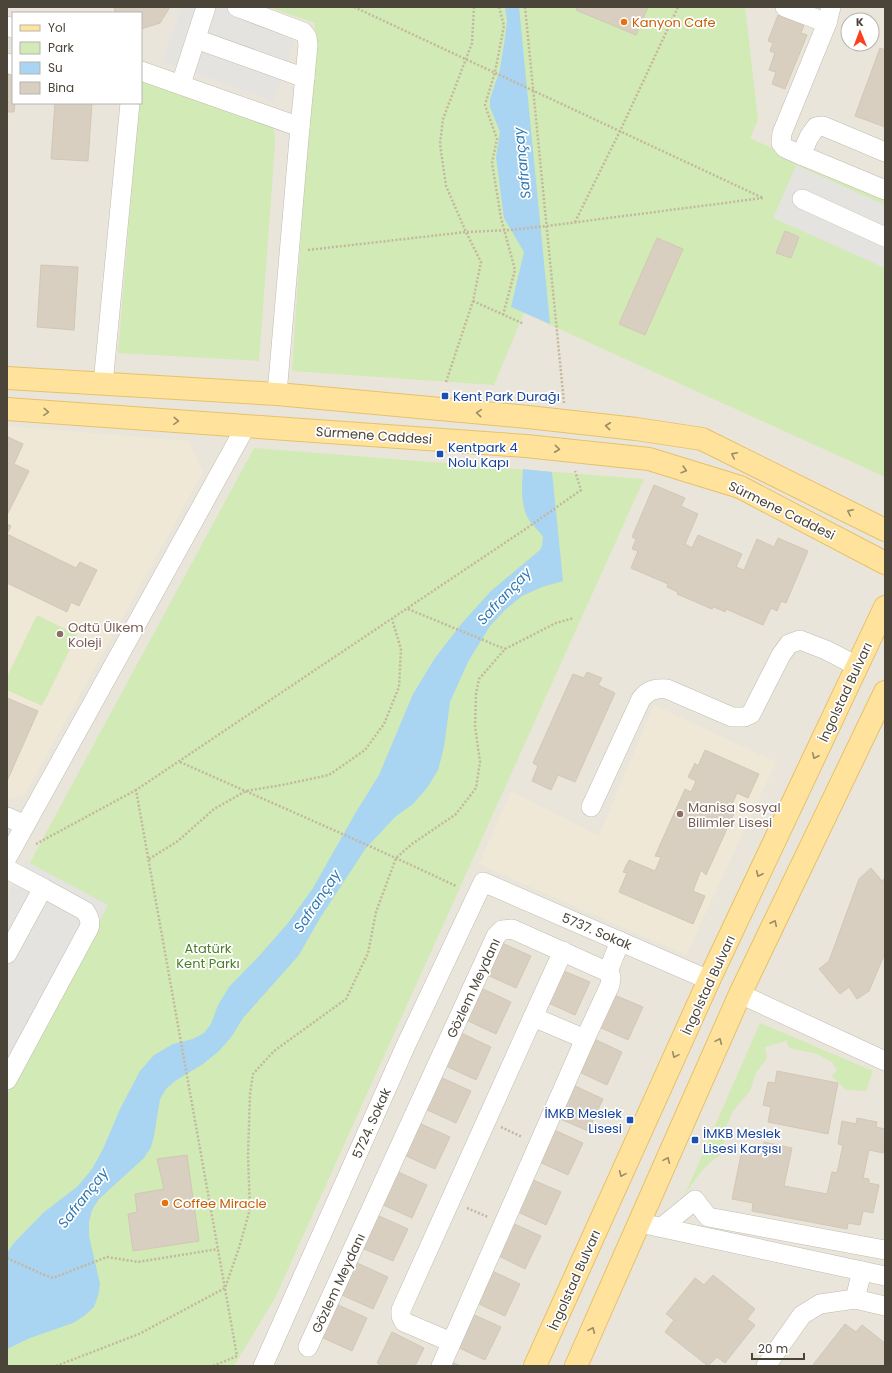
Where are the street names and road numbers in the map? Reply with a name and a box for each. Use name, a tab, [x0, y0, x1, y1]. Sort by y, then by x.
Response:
street label: Sürmene Caddesi	[315, 422, 433, 449]
street label: Sürmene Caddesi	[725, 476, 838, 545]
street label: İngolstad Bulvarı	[814, 639, 877, 745]
street label: 5737. Sokak	[559, 908, 635, 955]
street label: İngolstad Bulvarı	[677, 932, 740, 1038]
street label: Gözlem Meydanı	[442, 935, 505, 1041]
street label: 5724. Sokak	[347, 1085, 396, 1161]
street label: İngolstad Bulvarı	[544, 1227, 605, 1333]
street label: Gözlem Meydanı	[307, 1230, 370, 1336]

